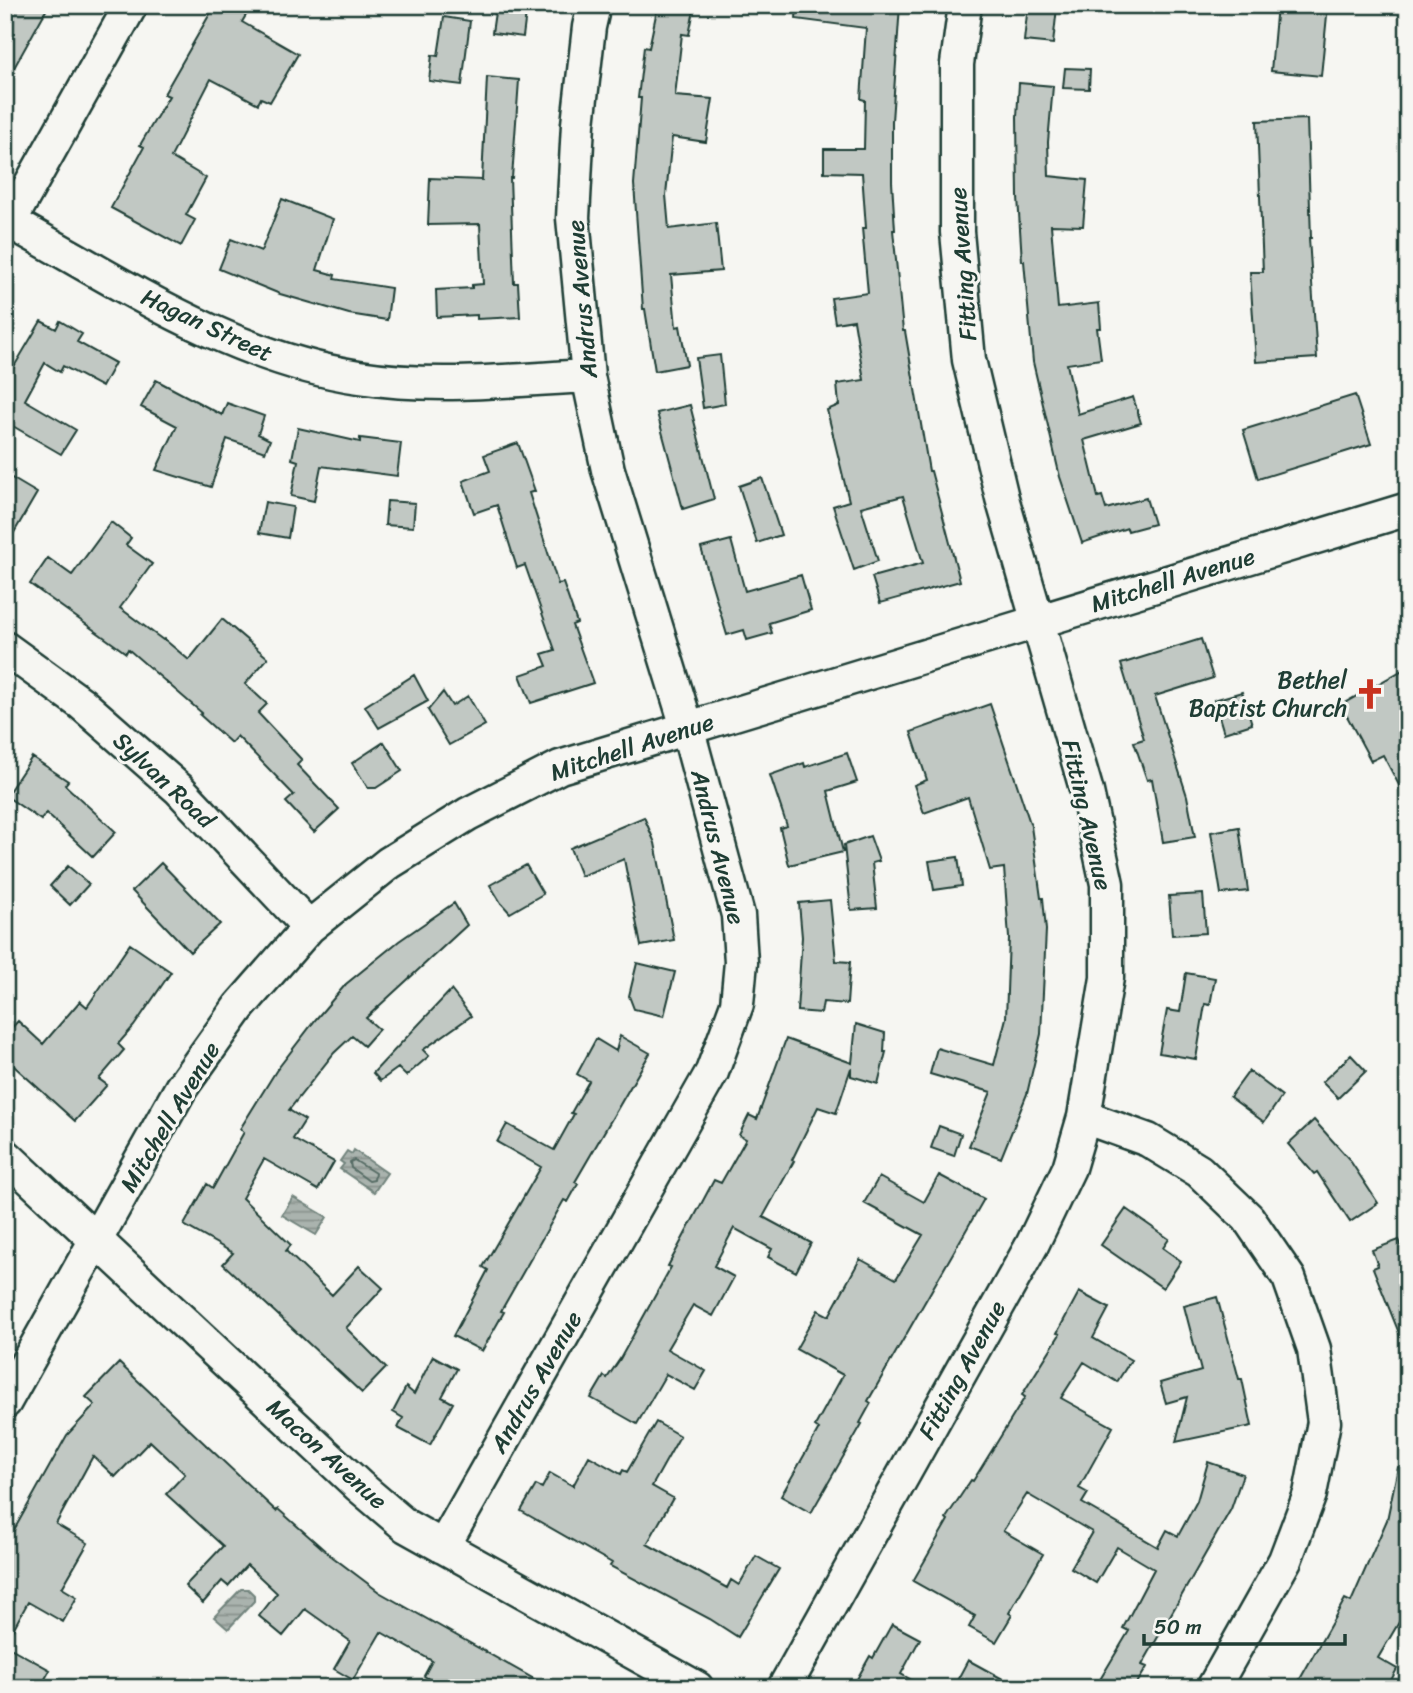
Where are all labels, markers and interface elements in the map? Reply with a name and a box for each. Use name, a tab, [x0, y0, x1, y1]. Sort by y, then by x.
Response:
street label: Fitting Avenue	[937, 186, 989, 342]
street label: Andrus Avenue	[554, 218, 610, 381]
street label: Hagan Street	[134, 276, 280, 374]
street label: Mitchell Avenue	[1086, 535, 1260, 625]
place label: Bethel Baptist Church	[1189, 659, 1348, 729]
church icon: Bethel Baptist Church	[1353, 677, 1387, 711]
street label: Mitchell Avenue	[545, 701, 719, 793]
street label: Sylvan Road	[103, 721, 226, 840]
street label: Fitting Avenue	[1049, 735, 1125, 895]
street label: Andrus Avenue	[678, 764, 758, 929]
street label: Mitchell Avenue	[108, 1033, 232, 1201]
street label: Fitting Avenue	[906, 1292, 1018, 1448]
street label: Andrus Avenue	[478, 1303, 594, 1462]
street label: Macon Avenue	[257, 1388, 397, 1520]
scale bar	[1144, 1602, 1345, 1646]
text: 50 m	[1154, 1608, 1202, 1646]

